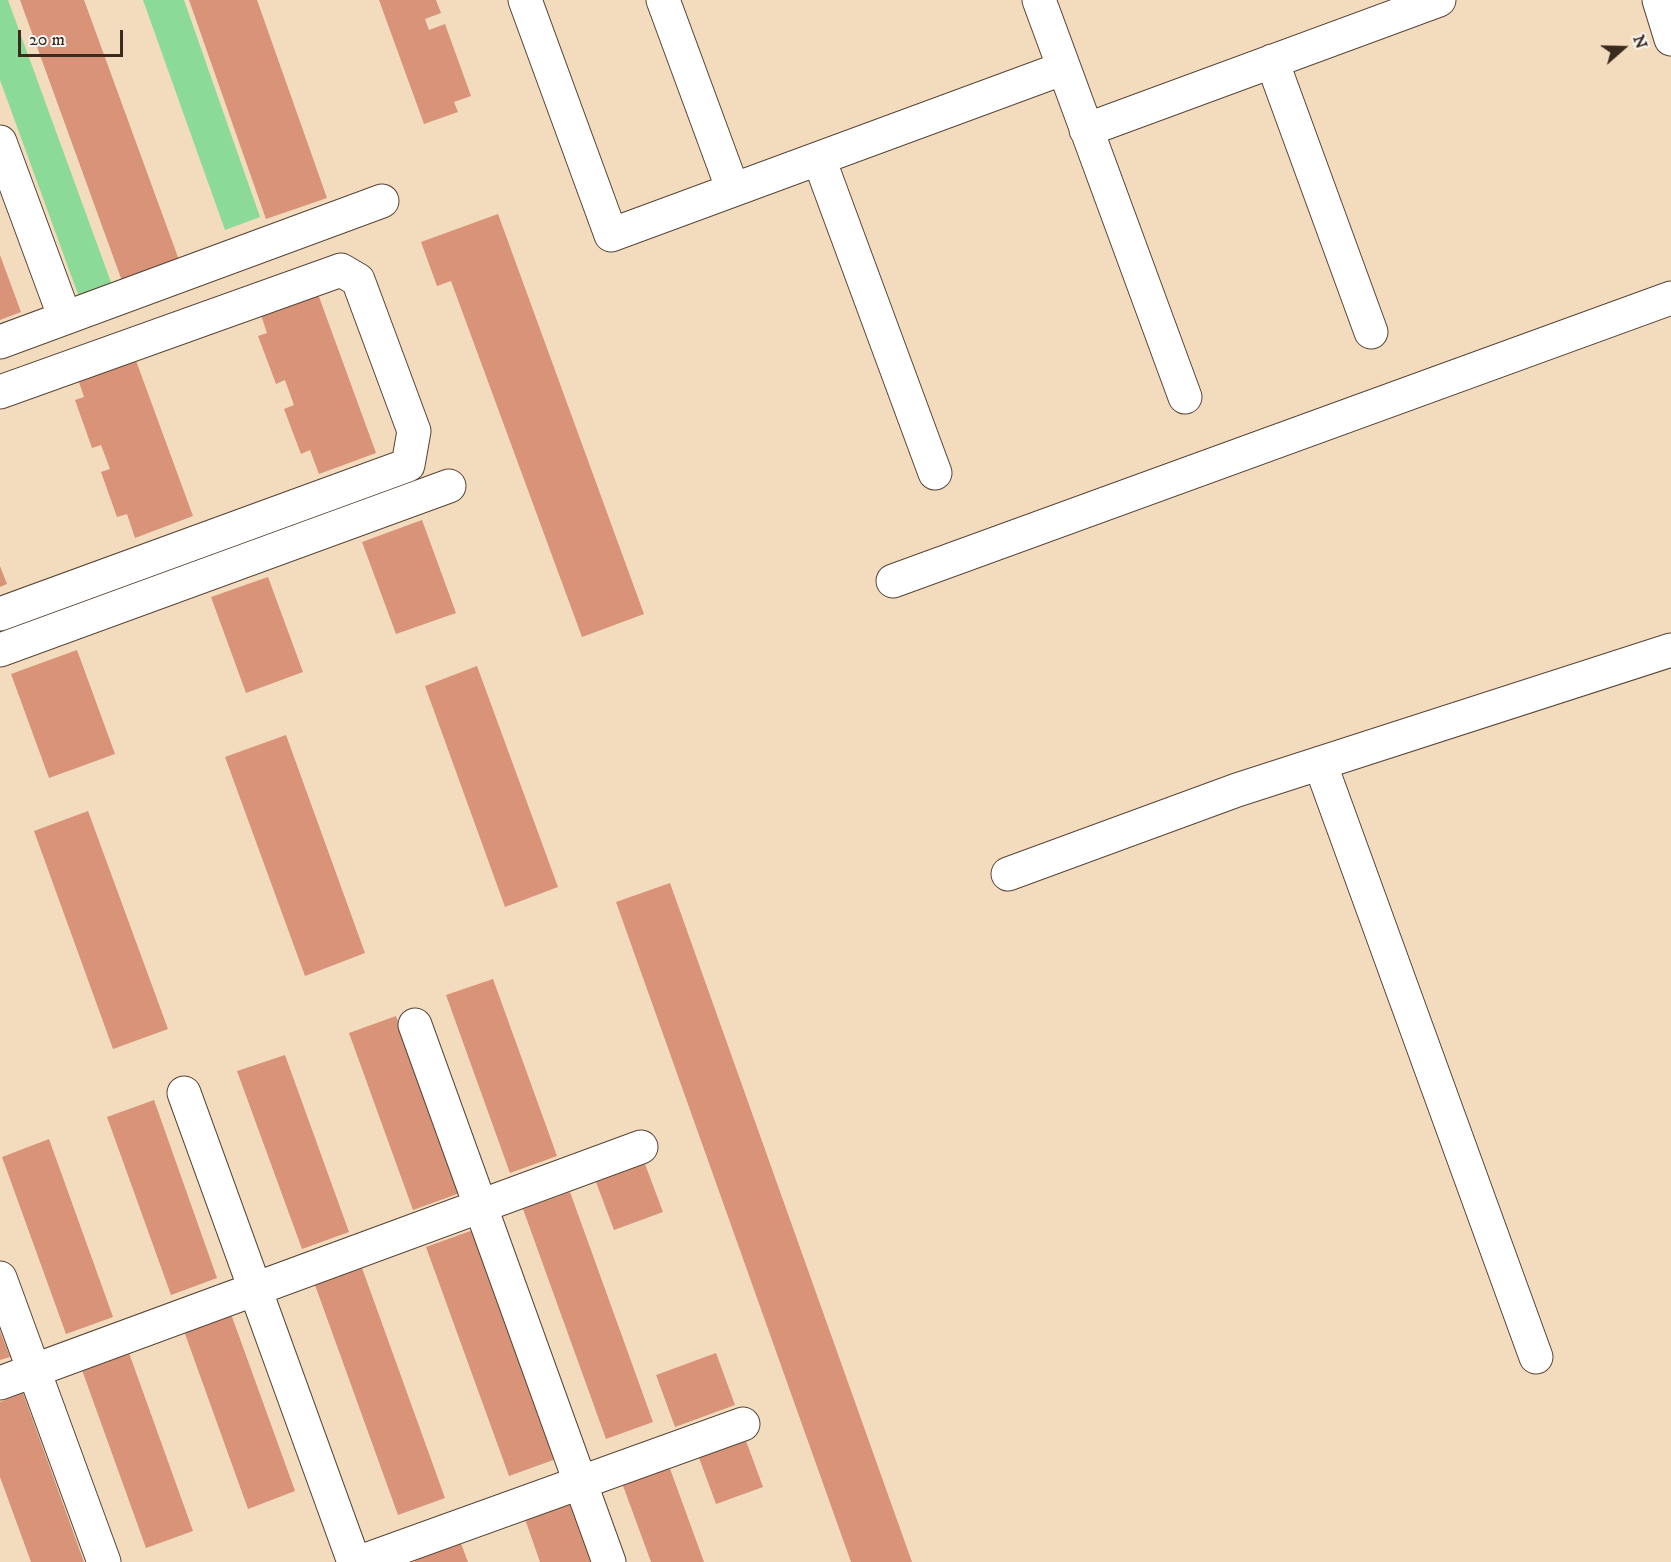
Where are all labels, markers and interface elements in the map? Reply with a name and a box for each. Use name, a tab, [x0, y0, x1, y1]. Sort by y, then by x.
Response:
scale bar	[21, 18, 126, 56]
north arrow	[1593, 18, 1653, 78]
text: 20 m	[29, 29, 65, 51]
text: N	[1628, 32, 1652, 51]

